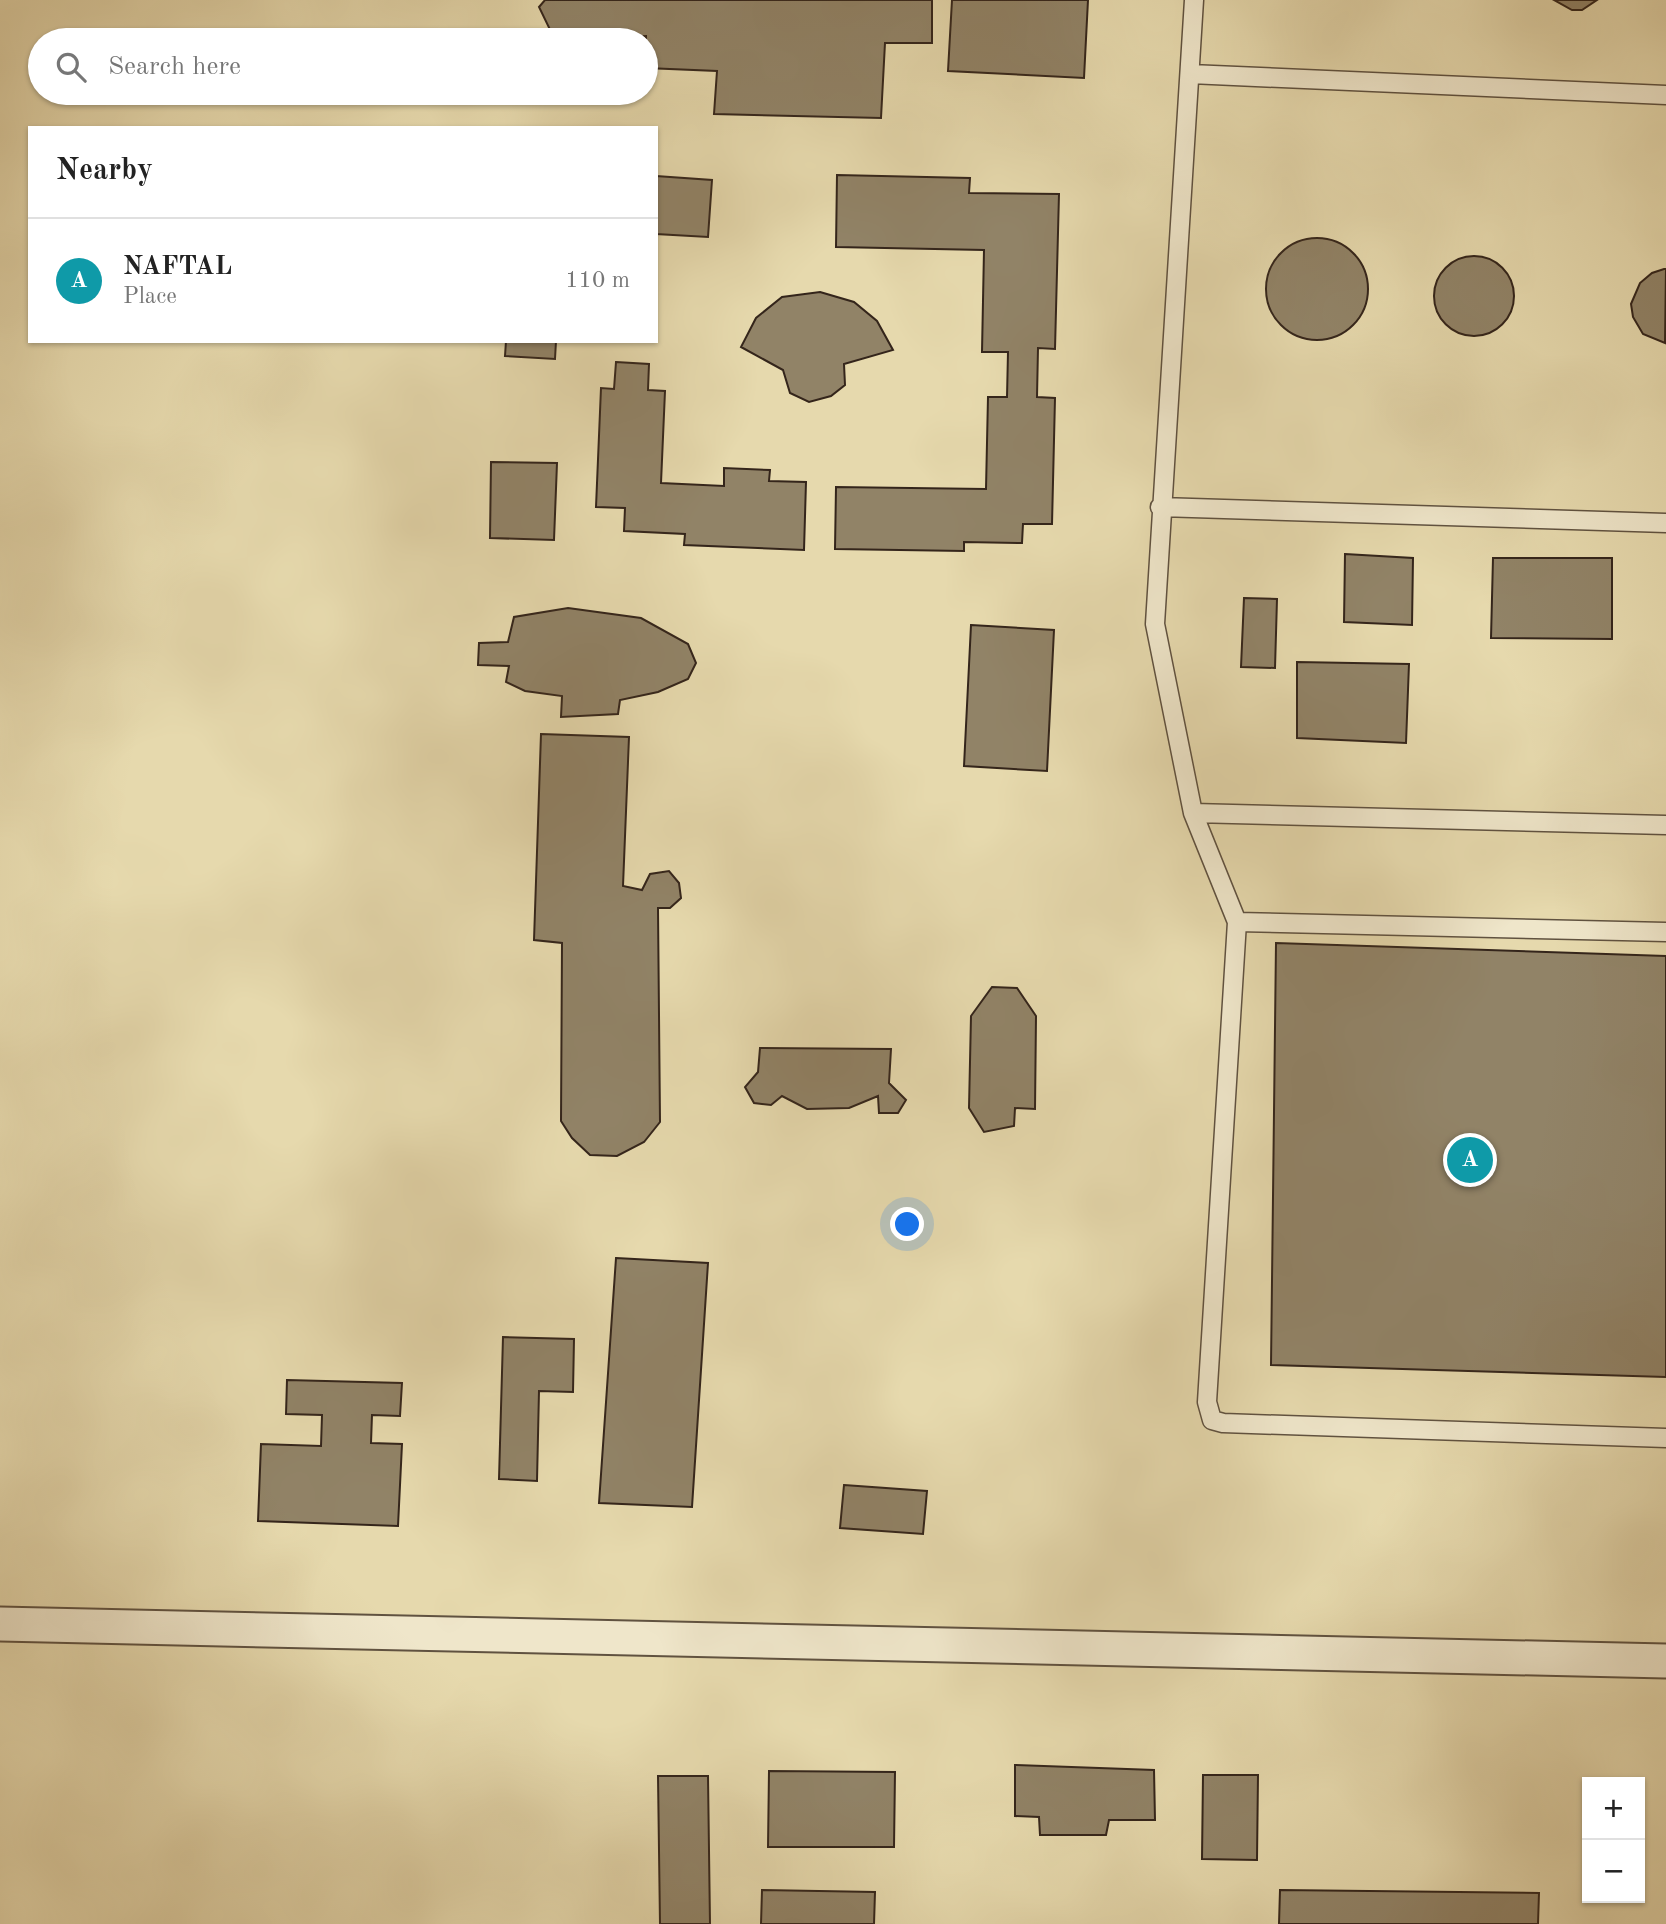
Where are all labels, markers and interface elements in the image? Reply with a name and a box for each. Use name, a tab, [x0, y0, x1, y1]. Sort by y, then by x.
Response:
search box	[28, 28, 658, 105]
icon: search	[52, 48, 90, 86]
text: Search here	[108, 54, 241, 80]
text: Nearby	[56, 156, 153, 186]
text: NAFTAL	[123, 254, 232, 280]
text: A	[70, 269, 88, 292]
text: 110 m	[565, 269, 630, 292]
text: Place	[123, 285, 177, 308]
pin: A	[1447, 1134, 1493, 1186]
your location	[890, 1207, 924, 1241]
map controls	[1582, 1777, 1645, 1903]
button: +	[1582, 1777, 1645, 1840]
button: −	[1582, 1840, 1645, 1903]

